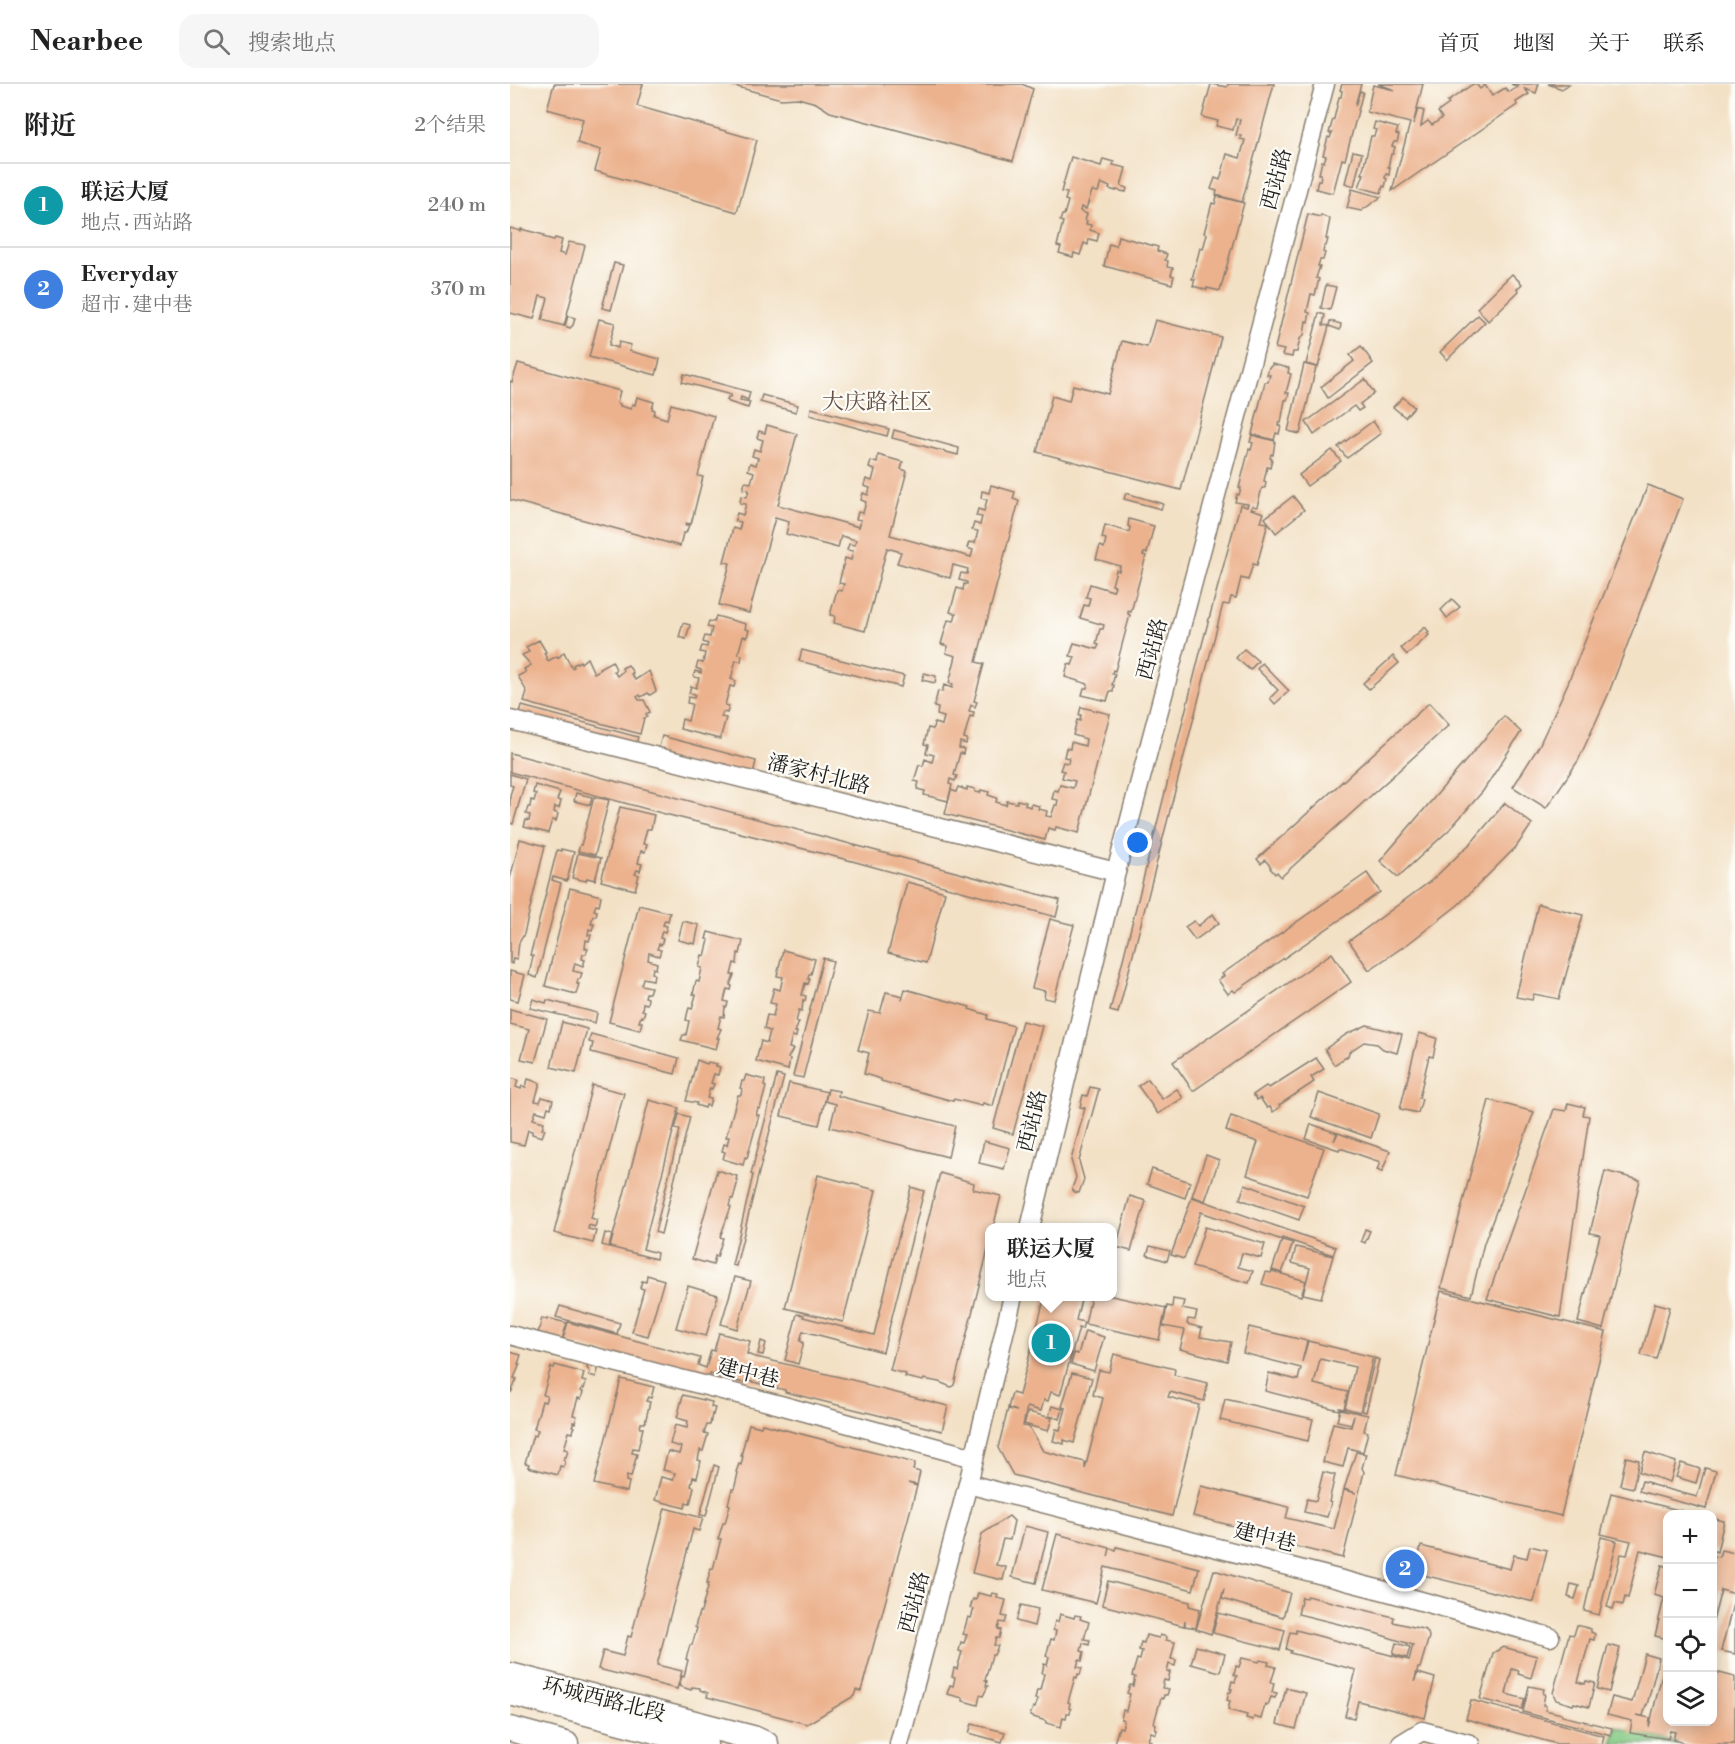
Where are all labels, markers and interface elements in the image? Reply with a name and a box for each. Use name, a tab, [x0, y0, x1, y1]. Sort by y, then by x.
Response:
search box	[179, 14, 599, 68]
text: Nearbee	[30, 24, 143, 59]
icon: search	[200, 25, 233, 58]
text: 搜索地点	[248, 30, 336, 57]
text: 首页	[1438, 31, 1480, 57]
text: 地图	[1513, 31, 1555, 57]
text: 关于	[1588, 31, 1630, 57]
text: 联系	[1663, 31, 1705, 57]
text: 附近	[24, 110, 76, 142]
text: 2个结果	[415, 113, 486, 138]
street label: 西站路	[1256, 145, 1298, 213]
text: 联运大厦	[81, 179, 169, 206]
text: 1	[39, 193, 48, 218]
text: 240 m	[428, 193, 486, 218]
text: 地点 · 西站路	[81, 211, 193, 236]
text: Everyday	[81, 261, 178, 288]
text: 2	[37, 277, 50, 302]
text: 370 m	[431, 277, 486, 302]
text: 超市 · 建中巷	[81, 293, 193, 318]
district label: 大庆路社区	[822, 389, 932, 416]
street label: 西站路	[1132, 615, 1174, 683]
street label: 潘家村北路	[765, 750, 873, 800]
your location	[1123, 828, 1152, 857]
street label: 西站路	[1013, 1088, 1053, 1155]
popup	[985, 1223, 1117, 1301]
text: 联运大厦	[1007, 1236, 1095, 1263]
text: 地点	[1007, 1268, 1047, 1293]
pin: 1	[1032, 1320, 1070, 1366]
street label: 建中巷	[714, 1354, 781, 1394]
map controls	[1663, 1510, 1717, 1726]
button: +	[1663, 1510, 1717, 1564]
street label: 建中巷	[1231, 1518, 1298, 1558]
pin: 2	[1386, 1546, 1424, 1592]
button: −	[1663, 1564, 1717, 1618]
street label: 西站路	[894, 1568, 936, 1636]
button: locate	[1663, 1618, 1717, 1672]
street label: 环城西路北段	[539, 1672, 668, 1728]
button: layers	[1663, 1672, 1717, 1726]

